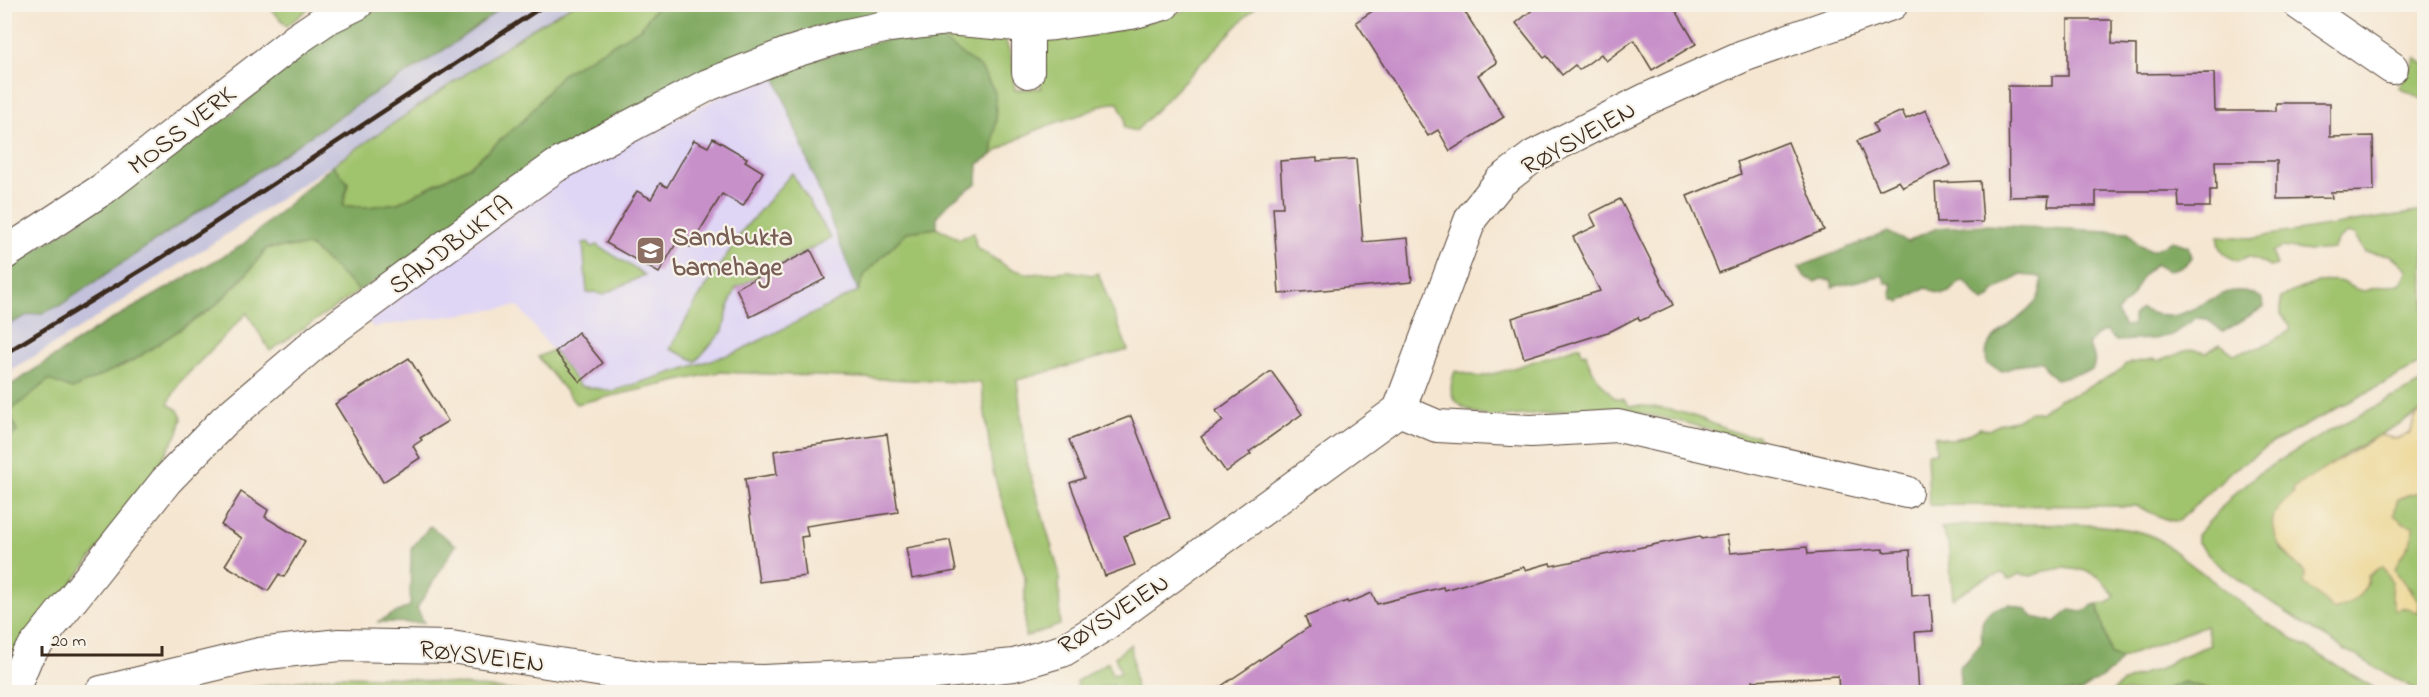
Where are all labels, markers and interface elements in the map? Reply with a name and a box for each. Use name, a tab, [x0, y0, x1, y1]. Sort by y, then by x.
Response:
street label: MOSS VERK	[121, 77, 245, 186]
street label: RØYSVEIEN	[1515, 92, 1644, 187]
street label: SANDBUKTA	[382, 187, 522, 306]
place label: Sandbukta barnehage	[672, 220, 793, 289]
school or university icon: Sandbukta barnehage	[635, 235, 667, 267]
street label: RØYSVEIEN	[1051, 565, 1178, 666]
scale bar	[42, 619, 162, 657]
text: 20 m	[51, 629, 86, 655]
street label: RØYSVEIEN	[417, 631, 546, 685]

